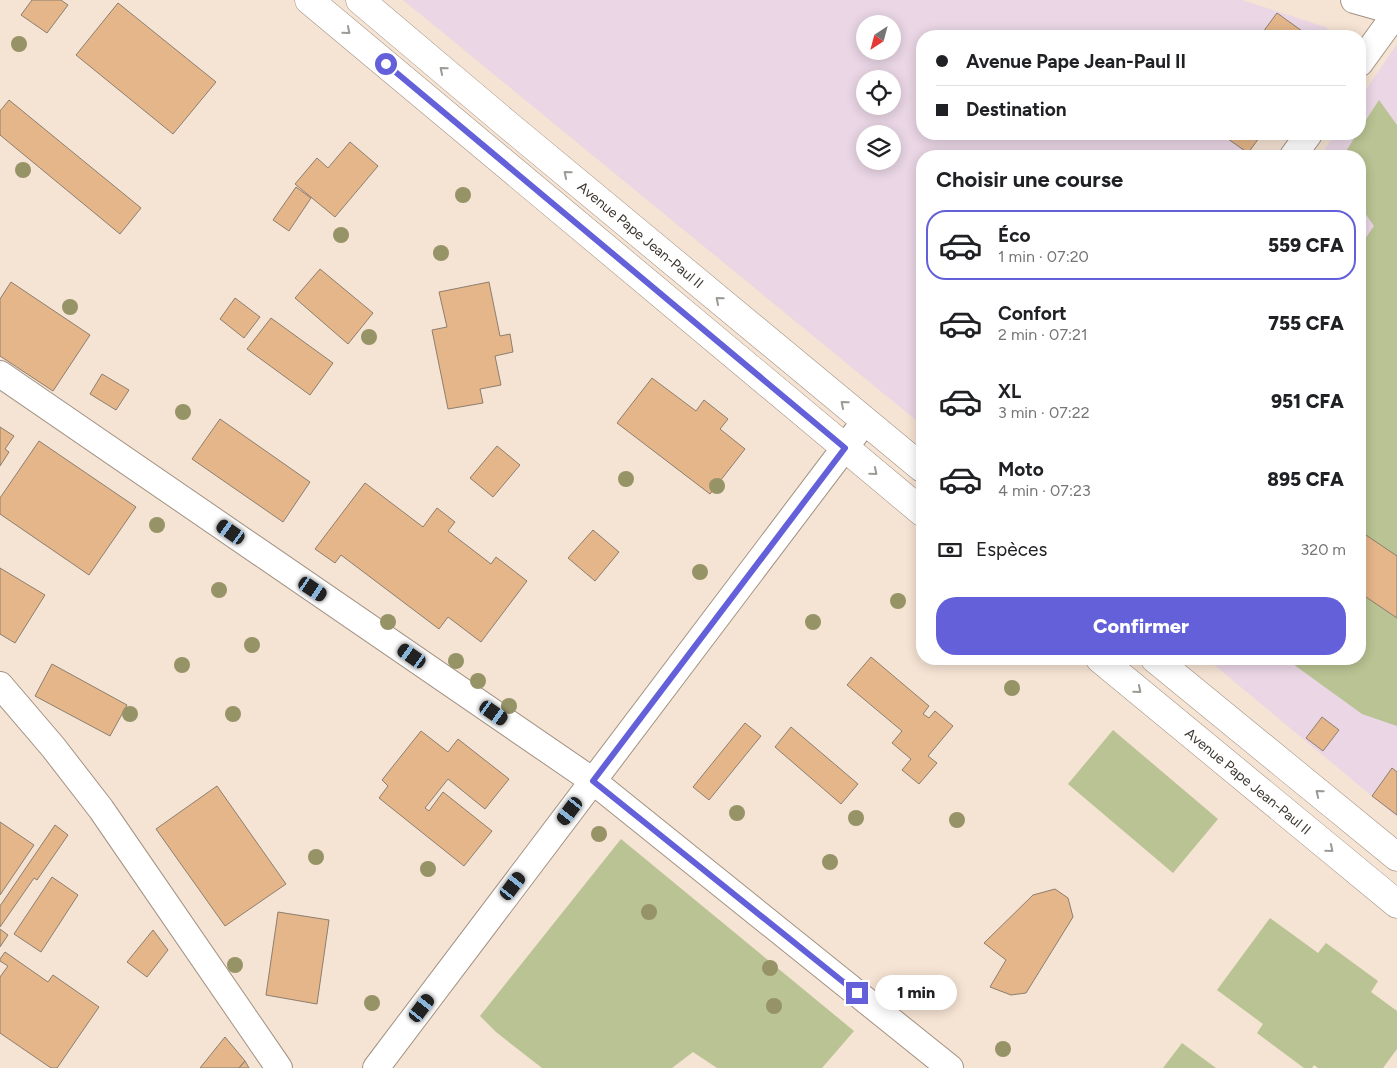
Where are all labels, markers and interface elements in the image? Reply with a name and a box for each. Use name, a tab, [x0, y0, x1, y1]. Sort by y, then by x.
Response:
north arrow	[856, 15, 901, 60]
map controls	[856, 15, 901, 170]
one-way arrow	[341, 26, 350, 35]
text: Avenue Pape Jean-Paul II	[966, 50, 1186, 73]
route start	[375, 53, 397, 75]
one-way arrow	[439, 66, 448, 75]
button: locate	[856, 70, 901, 115]
text: Destination	[966, 98, 1067, 121]
button: layers	[856, 125, 901, 170]
text: Choisir une course	[936, 166, 1123, 193]
one-way arrow	[564, 170, 573, 179]
street label: Avenue Pape Jean-Paul II	[574, 178, 707, 292]
icon: car	[938, 223, 983, 268]
text: Éco	[998, 224, 1031, 247]
text: 559 CFA	[1268, 234, 1344, 257]
text: 1 min · 07:20	[998, 247, 1089, 266]
one-way arrow	[716, 297, 725, 306]
icon: car	[938, 301, 983, 346]
text: Confort	[998, 302, 1067, 325]
text: 755 CFA	[1268, 312, 1344, 335]
text: 2 min · 07:21	[998, 325, 1088, 344]
icon: car	[938, 379, 983, 424]
text: XL	[998, 380, 1021, 403]
text: 951 CFA	[1271, 390, 1344, 413]
one-way arrow	[841, 400, 850, 409]
text: 3 min · 07:22	[998, 403, 1090, 422]
icon: car	[938, 457, 983, 502]
text: Moto	[998, 458, 1044, 481]
one-way arrow	[868, 466, 877, 475]
text: 895 CFA	[1267, 468, 1344, 491]
text: 4 min · 07:23	[998, 481, 1091, 500]
car	[214, 517, 247, 547]
icon: cash	[936, 536, 964, 564]
text: Espèces	[976, 538, 1047, 561]
text: 320 m	[1301, 540, 1346, 559]
car	[296, 574, 329, 604]
button: Confirmer	[936, 597, 1346, 655]
car	[395, 641, 428, 671]
one-way arrow	[1132, 684, 1141, 693]
car	[477, 698, 510, 728]
street label: Avenue Pape Jean-Paul II	[1181, 725, 1314, 838]
one-way arrow	[1315, 790, 1324, 799]
car	[554, 795, 585, 827]
one-way arrow	[1324, 844, 1333, 852]
car	[497, 870, 528, 902]
callout: 1 min	[874, 976, 957, 1010]
route end	[846, 982, 868, 1004]
text: 1 min	[897, 983, 935, 1002]
car	[406, 992, 437, 1024]

